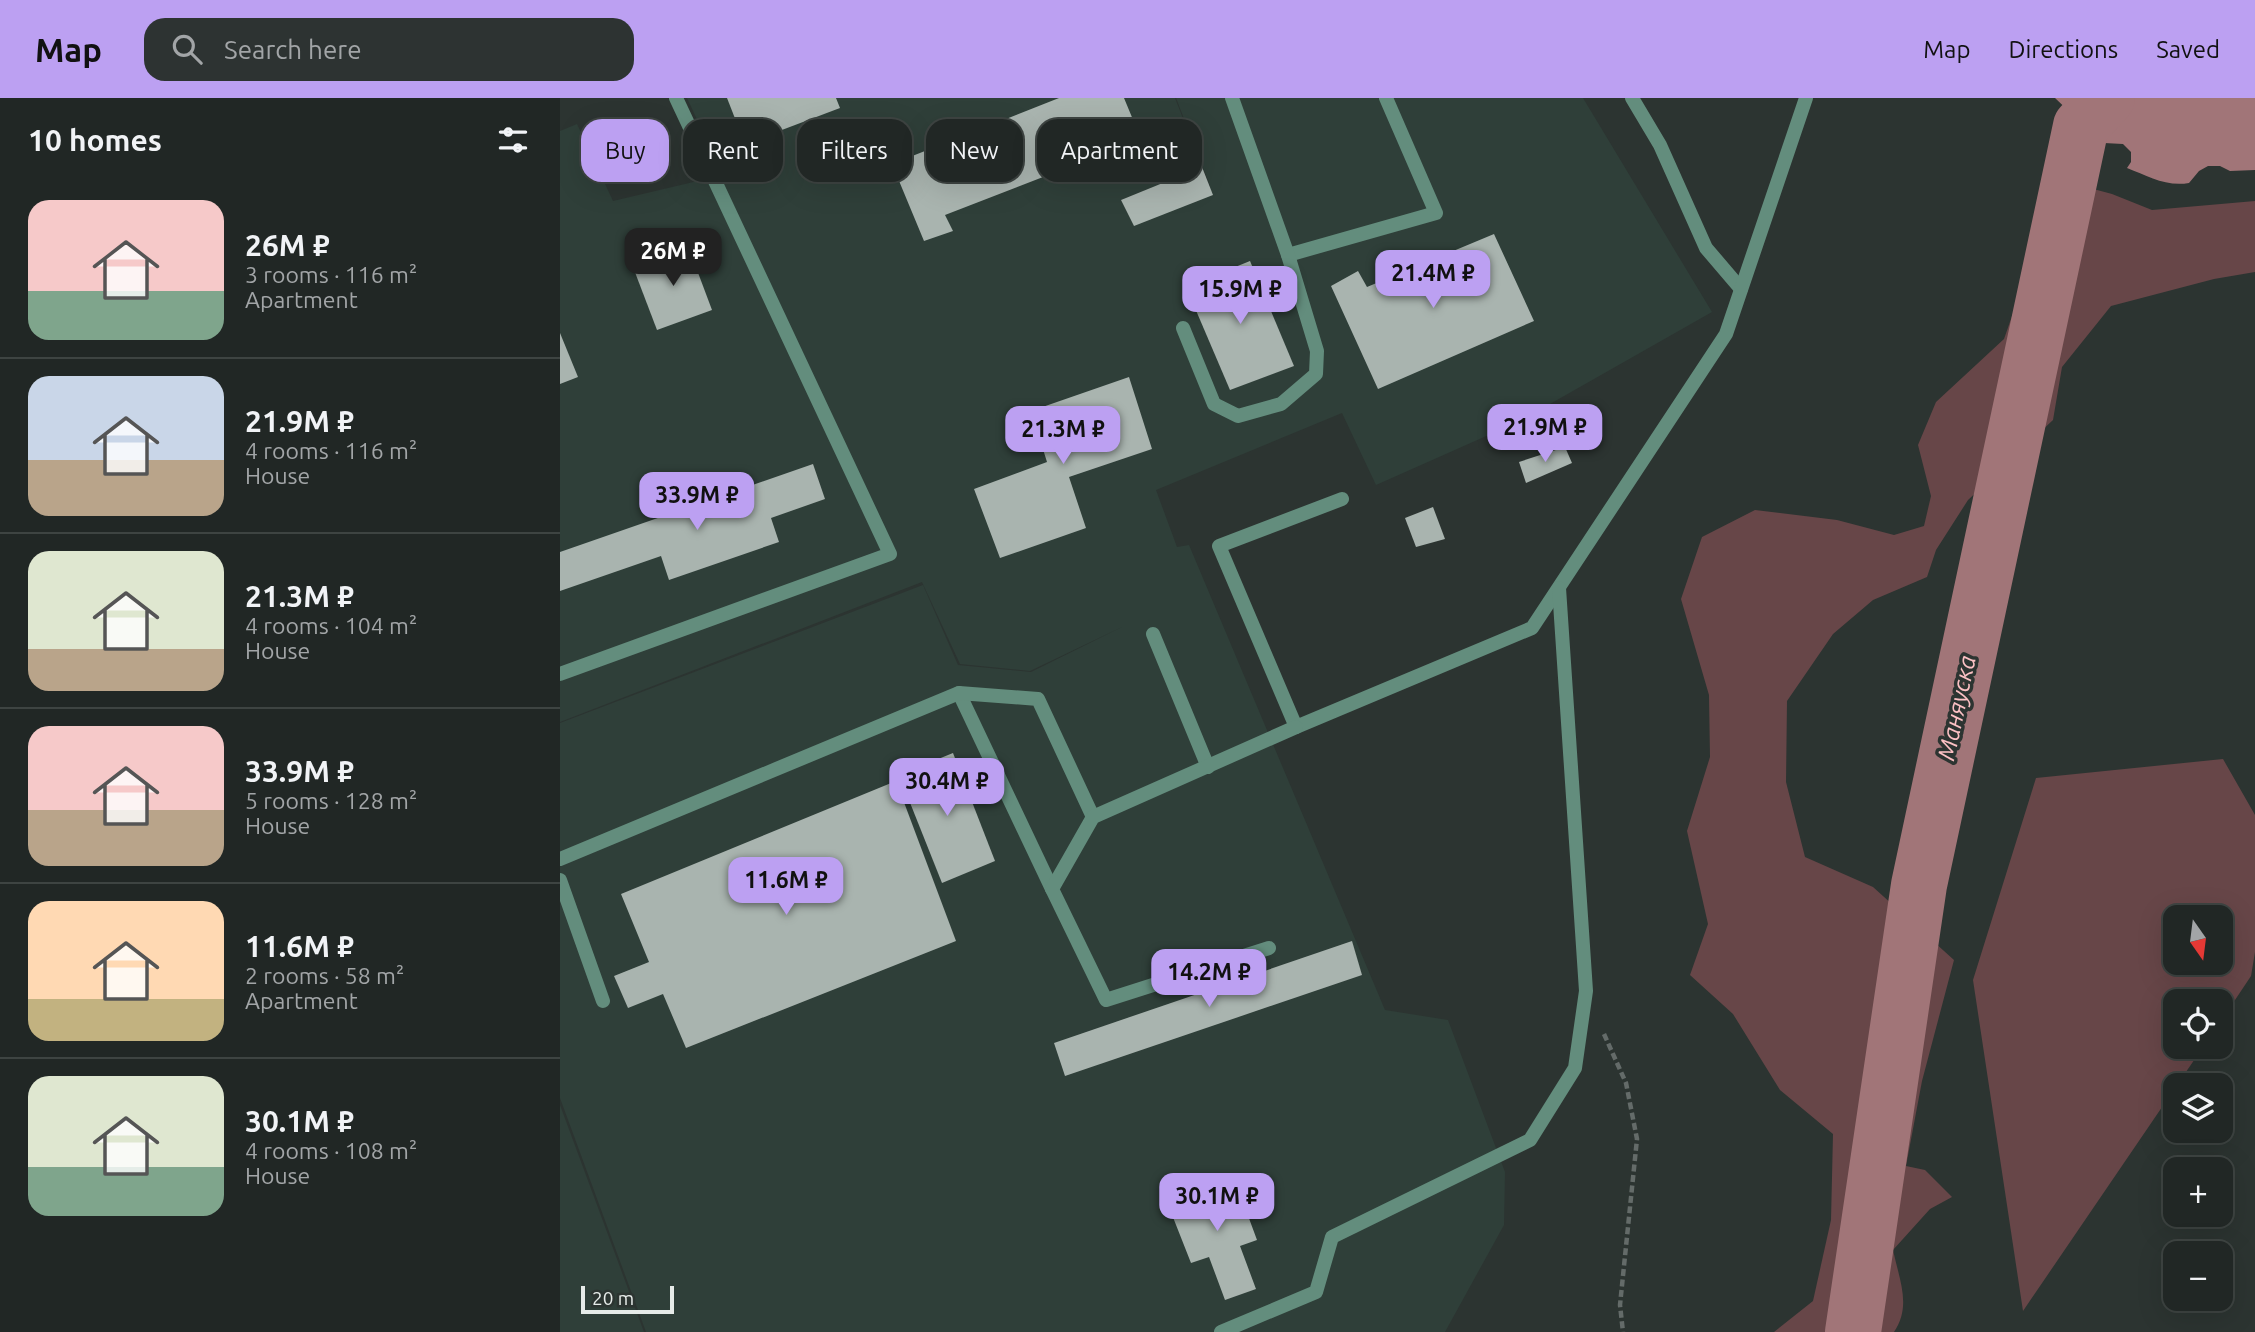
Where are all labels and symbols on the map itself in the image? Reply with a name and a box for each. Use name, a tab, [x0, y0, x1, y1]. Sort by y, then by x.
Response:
pin: 26M ₽	[624, 228, 722, 288]
pin: 21.4M ₽	[1368, 250, 1498, 310]
pin: 15.9M ₽	[1175, 266, 1305, 326]
pin: 21.9M ₽	[1480, 404, 1610, 464]
pin: 21.3M ₽	[998, 406, 1128, 466]
pin: 33.9M ₽	[632, 472, 762, 532]
water label: Маняуска	[1932, 653, 1981, 763]
pin: 30.4M ₽	[882, 758, 1012, 818]
pin: 11.6M ₽	[721, 858, 851, 917]
north arrow	[2163, 905, 2233, 975]
pin: 14.2M ₽	[1144, 950, 1274, 1009]
pin: 30.1M ₽	[1152, 1174, 1282, 1233]
scale bar	[581, 1283, 674, 1315]

